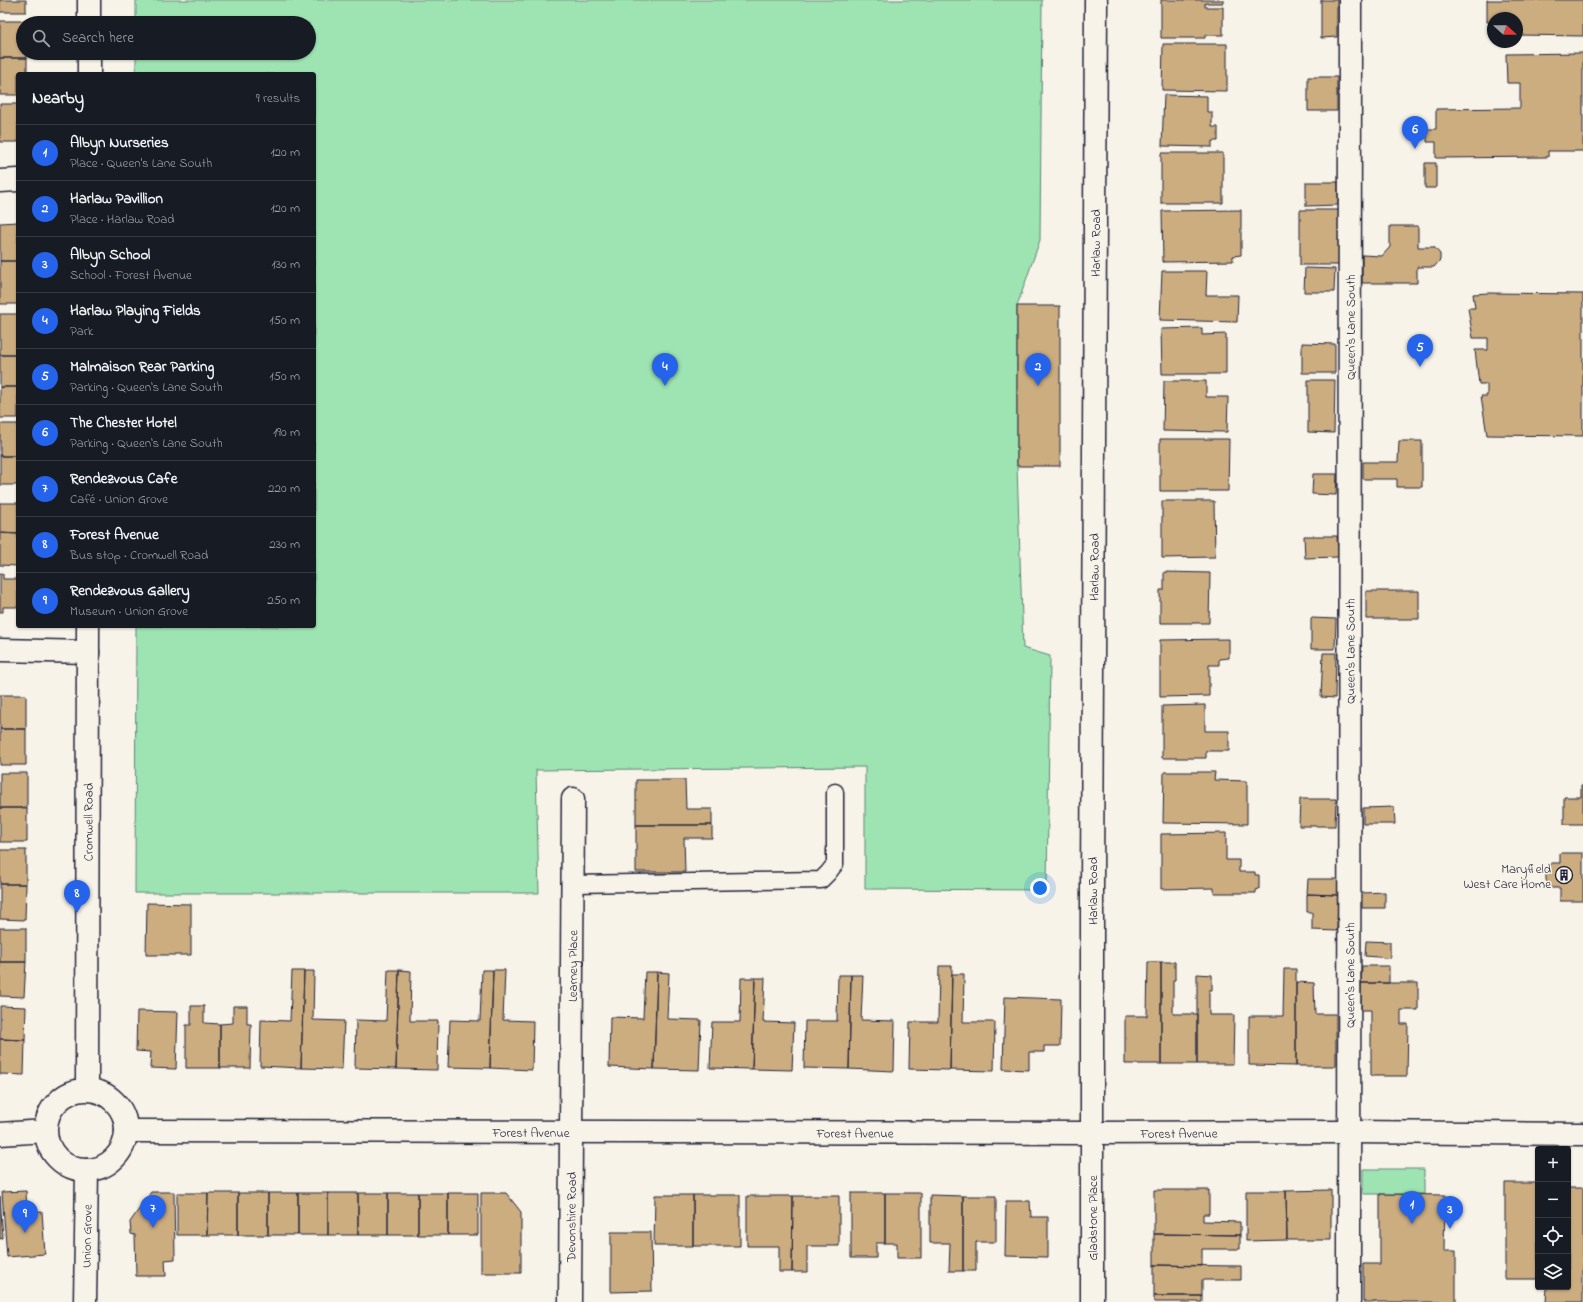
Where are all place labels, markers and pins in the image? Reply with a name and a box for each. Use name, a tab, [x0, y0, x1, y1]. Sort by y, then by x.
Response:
pin: 6	[1402, 116, 1428, 149]
pin: 5	[1407, 334, 1433, 367]
pin: 4	[652, 353, 678, 386]
pin: 2	[1025, 353, 1051, 386]
place label: Maryfield West Care Home	[1463, 860, 1552, 894]
building icon: Maryfield West Care Home	[1554, 865, 1574, 885]
pin: 8	[64, 880, 90, 913]
pin: 1	[1399, 1191, 1425, 1224]
pin: 7	[140, 1195, 166, 1228]
pin: 3	[1437, 1196, 1463, 1229]
pin: 9	[12, 1200, 38, 1233]

